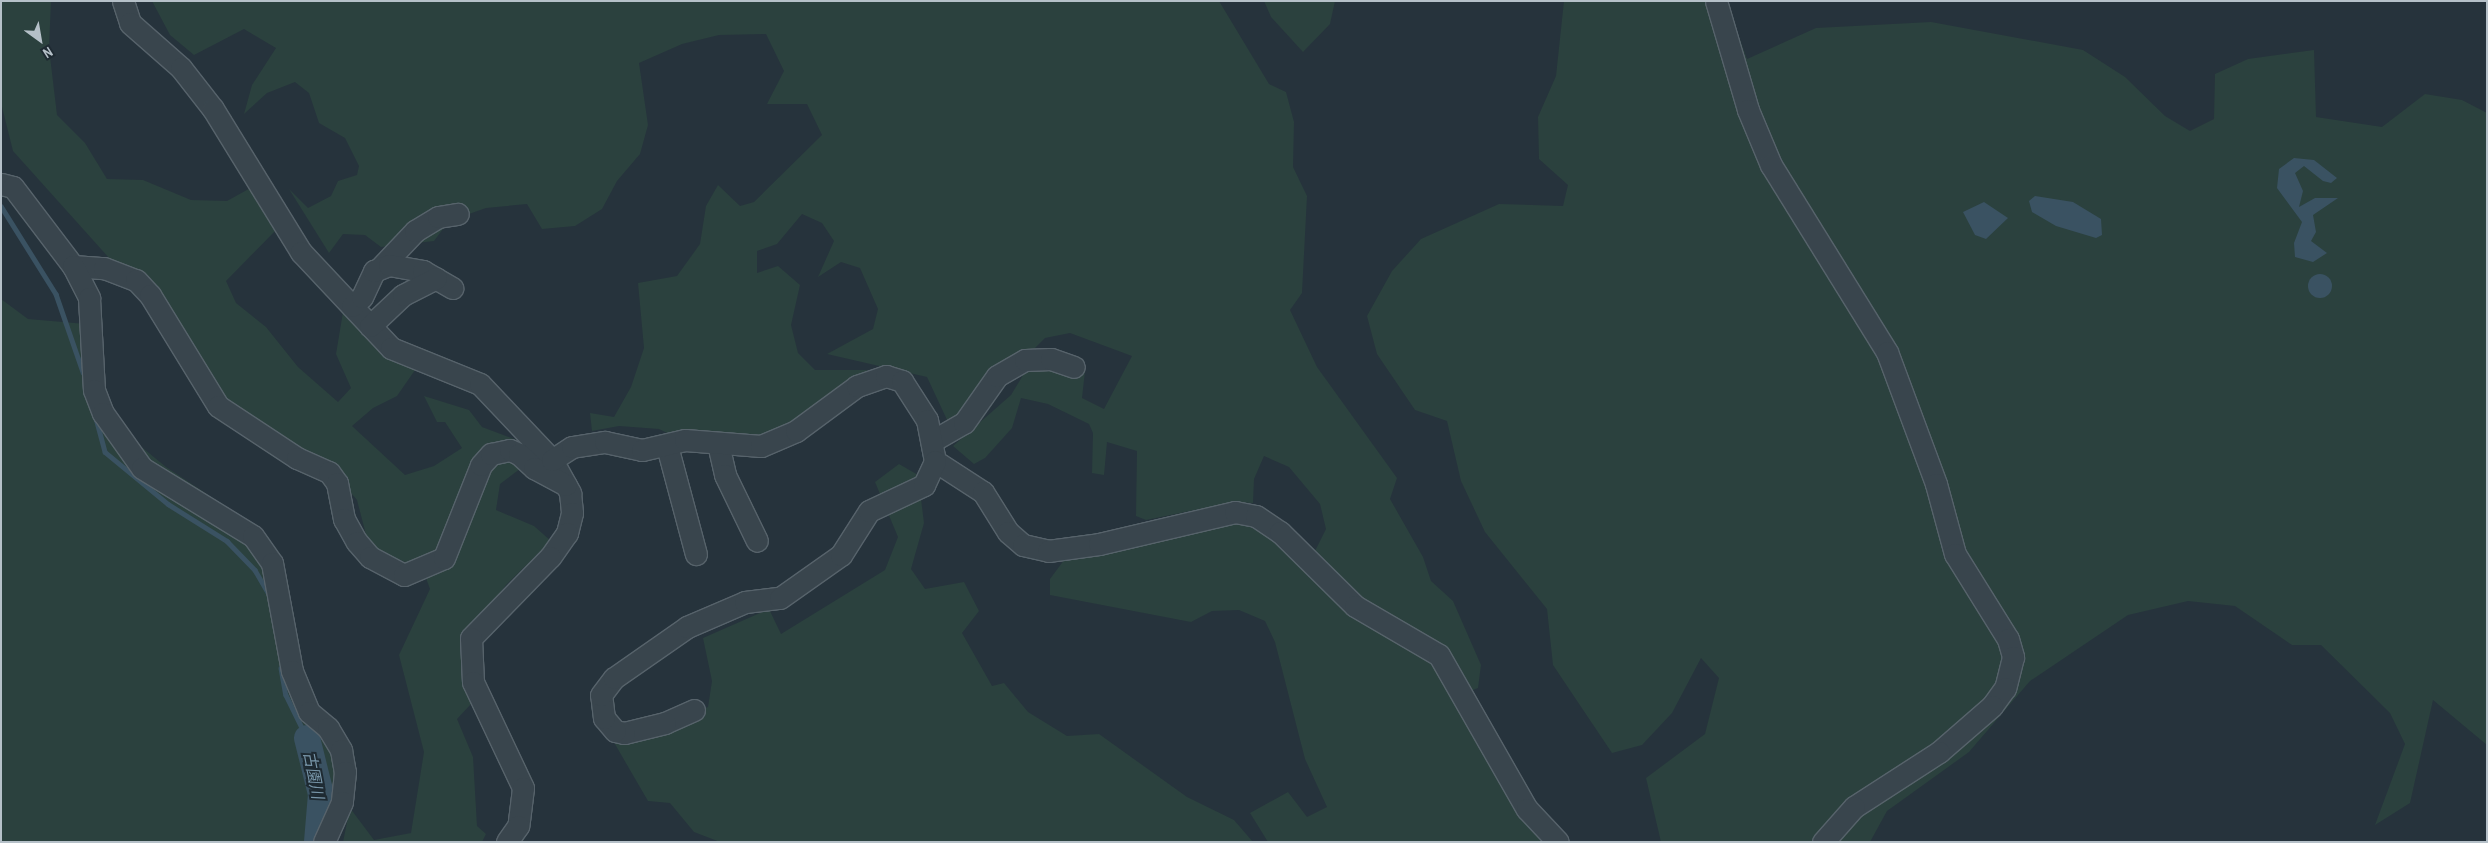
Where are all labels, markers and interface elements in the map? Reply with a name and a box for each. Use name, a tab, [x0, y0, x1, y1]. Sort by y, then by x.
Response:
north arrow	[15, 15, 65, 65]
text: N	[40, 43, 56, 63]
water label: 古園川	[300, 750, 328, 800]

